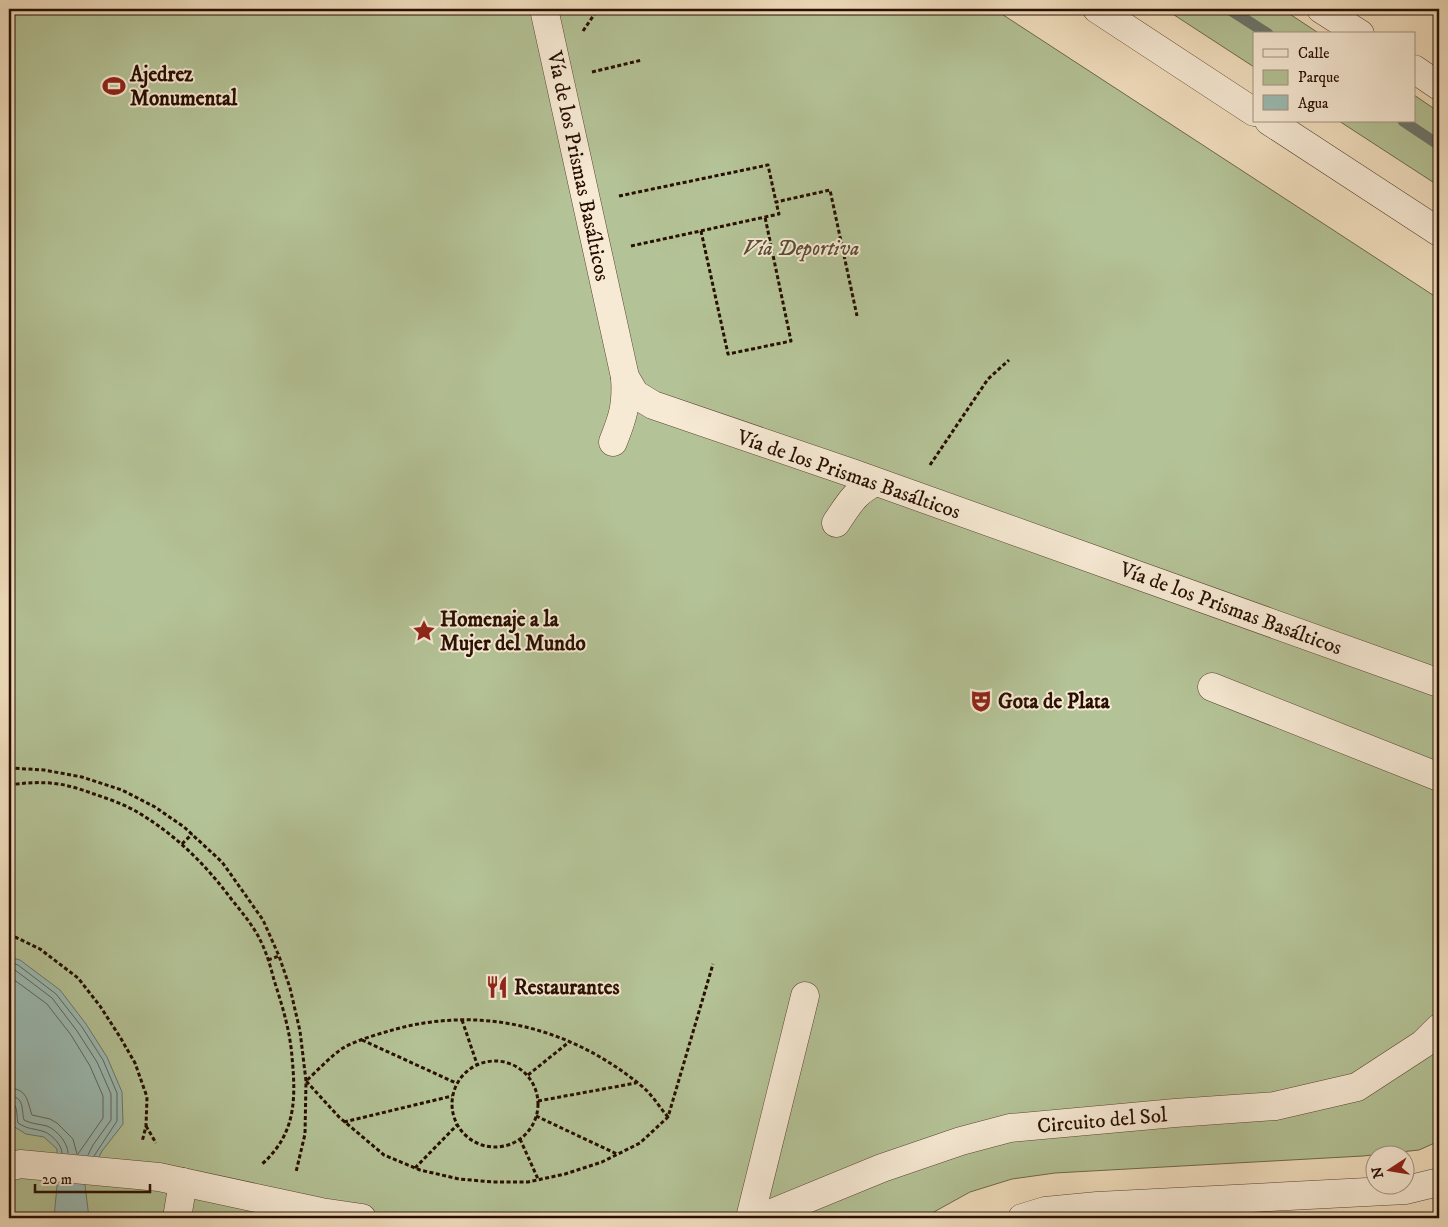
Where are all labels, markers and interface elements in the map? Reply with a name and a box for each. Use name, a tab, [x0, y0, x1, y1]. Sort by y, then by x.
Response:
legend	[1253, 32, 1416, 122]
text: Calle	[1298, 44, 1330, 63]
street label: Vía de los Prismas Basálticos	[541, 48, 615, 284]
place label: Ajedrez Monumental	[129, 62, 238, 112]
text: Parque	[1298, 68, 1339, 87]
sports icon: Ajedrez Monumental	[101, 73, 127, 99]
text: Agua	[1298, 94, 1329, 113]
park label: Vía Deportiva	[743, 236, 859, 262]
street label: Vía de los Prismas Basálticos	[733, 424, 964, 525]
street label: Vía de los Prismas Basálticos	[1115, 556, 1345, 661]
place label: Homenaje a la Mujer del Mundo	[440, 607, 586, 658]
place icon: Homenaje a la Mujer del Mundo	[411, 618, 437, 644]
theatre icon: Gota de Plata	[968, 688, 994, 714]
place label: Gota de Plata	[998, 689, 1111, 715]
restaurant icon: Restaurantes	[484, 974, 510, 1000]
place label: Restaurantes	[514, 975, 619, 1001]
street label: Circuito del Sol	[1036, 1102, 1169, 1140]
north arrow	[1366, 1144, 1416, 1194]
scale bar	[35, 1162, 150, 1194]
text: N	[1368, 1165, 1388, 1180]
text: 20 m	[42, 1170, 72, 1189]

